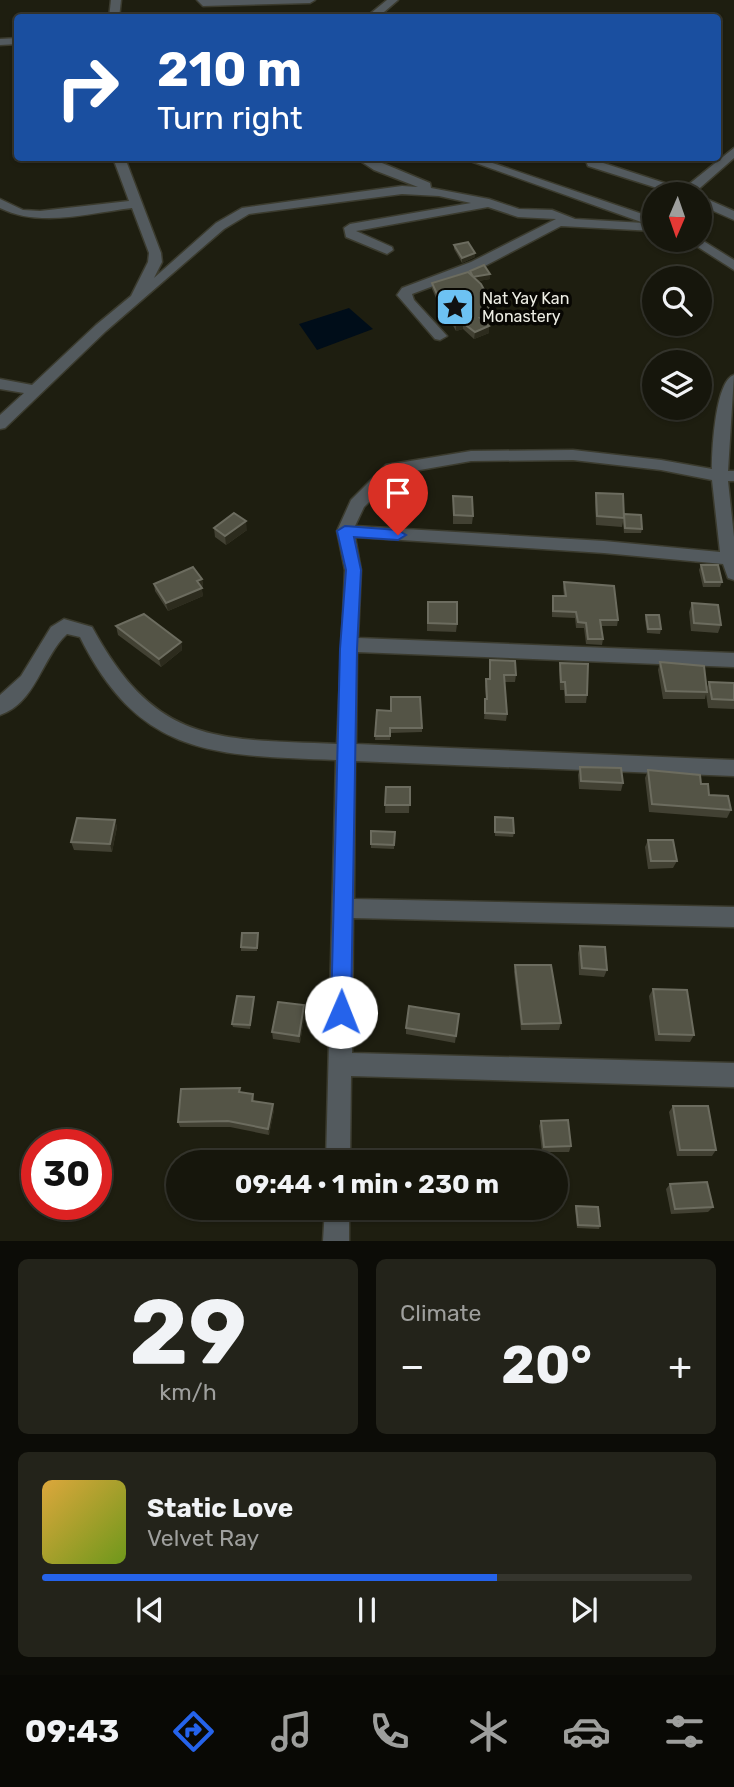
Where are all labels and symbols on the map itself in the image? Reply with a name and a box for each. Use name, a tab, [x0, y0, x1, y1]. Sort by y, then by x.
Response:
north arrow	[642, 182, 712, 252]
place icon: Nat Yay Kan Monastery	[434, 286, 476, 328]
place label: Nat Yay Kan Monastery	[482, 289, 569, 326]
pin	[368, 463, 428, 535]
position arrow	[304, 975, 378, 1049]
speed limit sign: 30	[21, 1129, 112, 1220]

